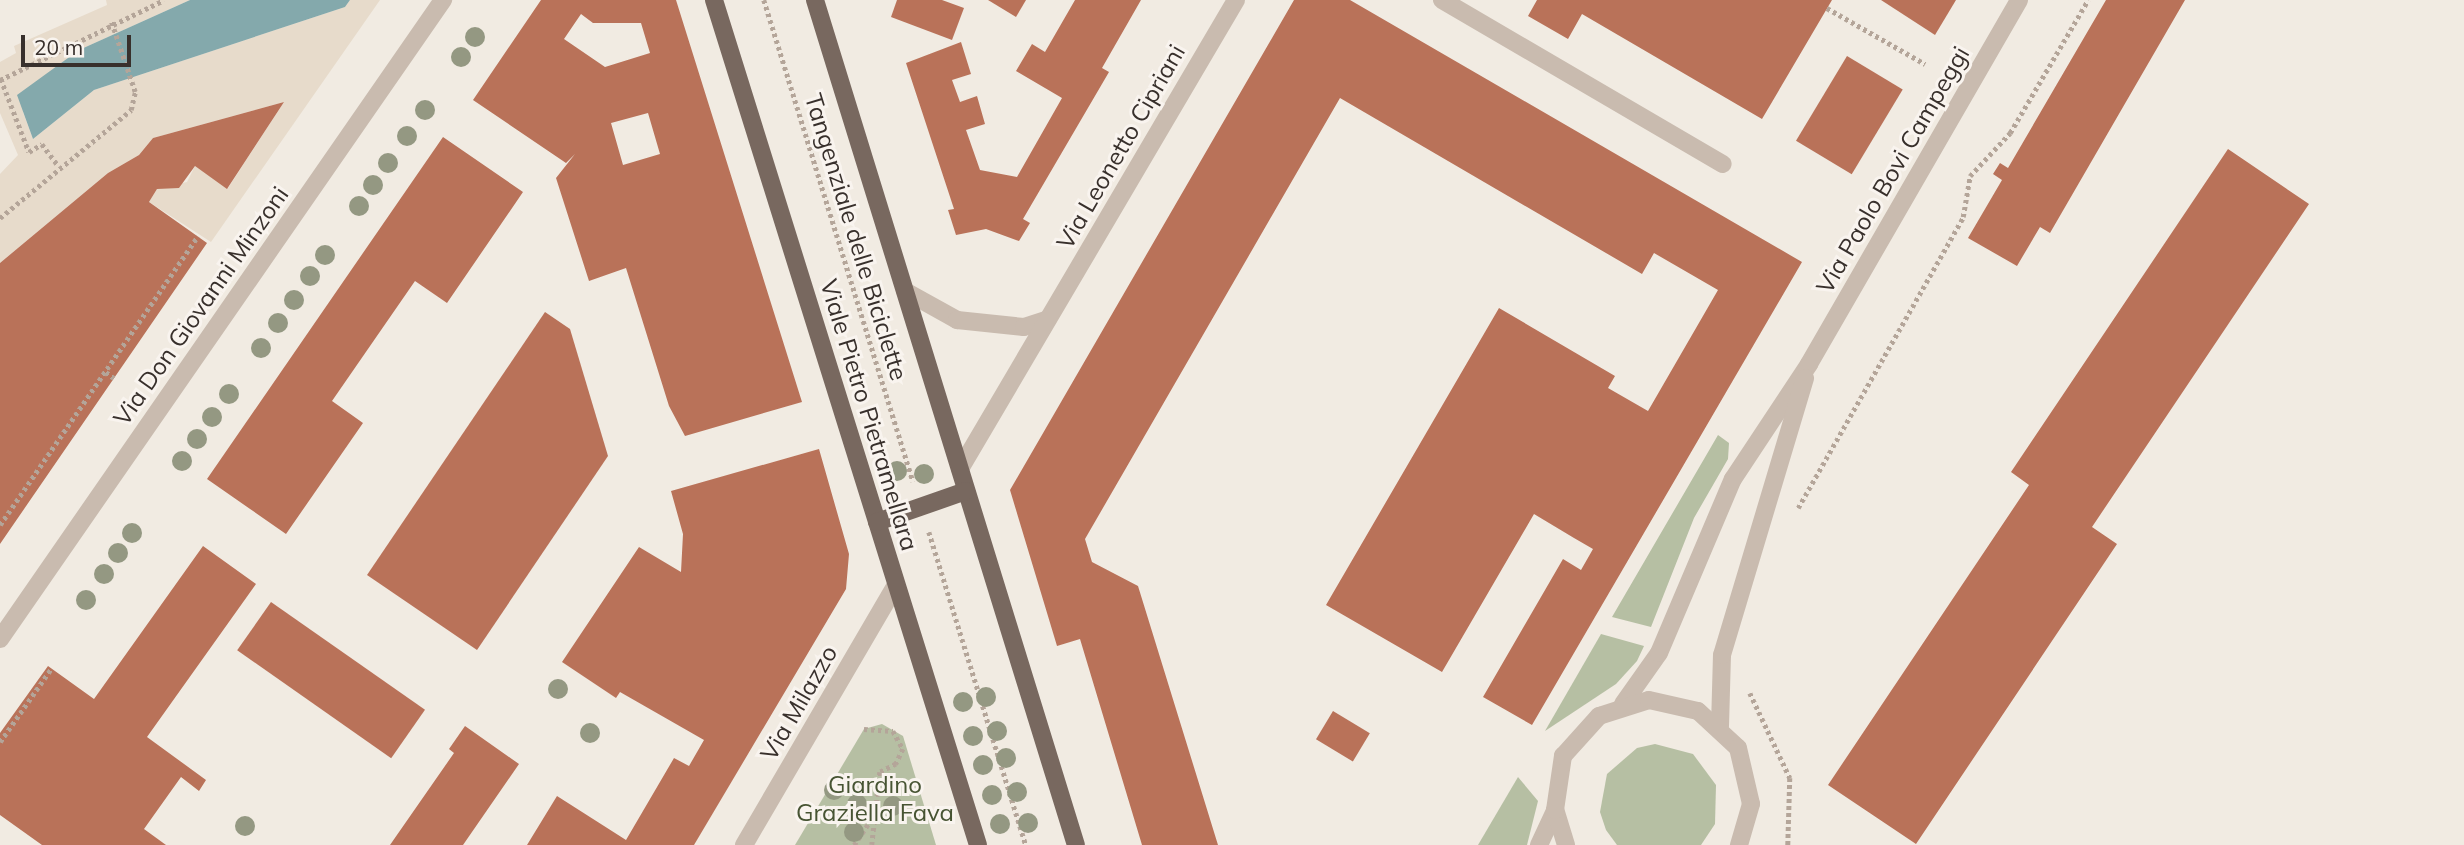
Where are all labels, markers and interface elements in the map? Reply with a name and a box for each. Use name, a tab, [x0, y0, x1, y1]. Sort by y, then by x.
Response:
scale bar	[24, 21, 135, 65]
text: 20 m	[34, 34, 83, 60]
street label: Via Leonetto Cipriani	[1051, 40, 1191, 254]
street label: Via Paolo Bovi Campeggi	[1810, 41, 1976, 299]
street label: Tangenziale delle Biciclette	[799, 90, 913, 384]
street label: Via Don Giovanni Minzoni	[107, 181, 295, 431]
street label: Viale Pietro Pietramellara	[814, 276, 924, 554]
street label: Via Milazzo	[755, 640, 843, 766]
park label: Giardino Graziella Fava	[796, 771, 954, 827]

